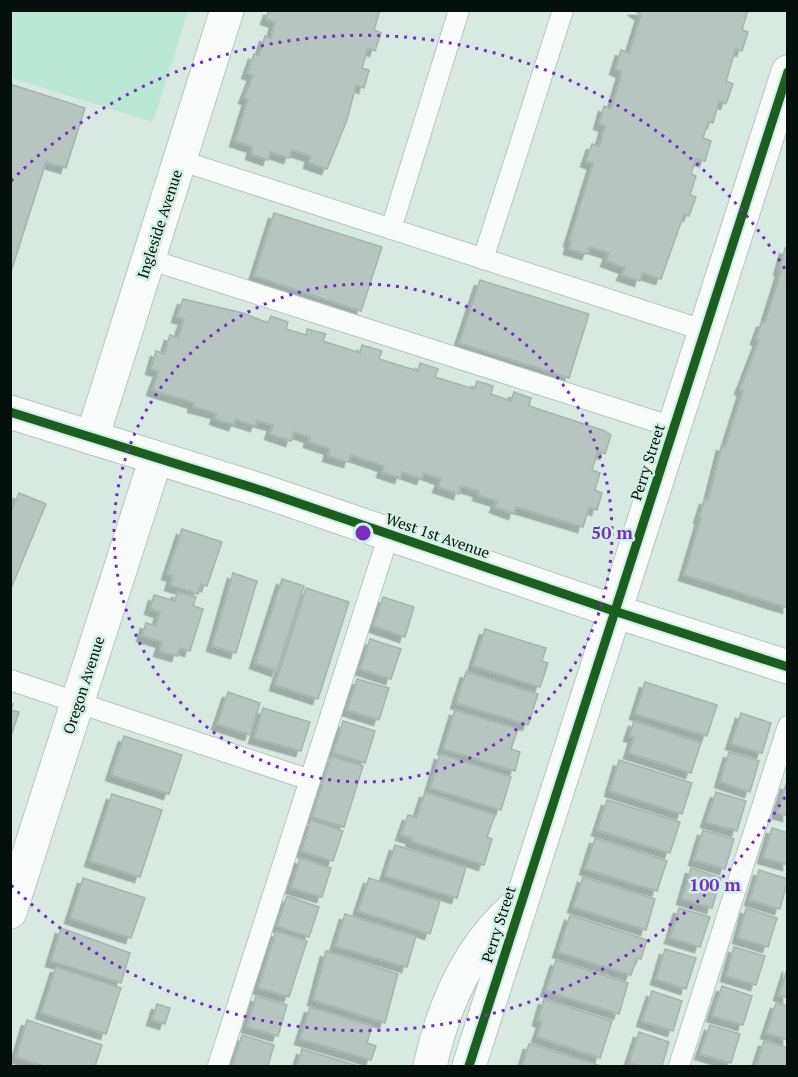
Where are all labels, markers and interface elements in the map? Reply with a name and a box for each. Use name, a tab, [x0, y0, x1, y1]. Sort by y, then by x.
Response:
street label: Ingleside Avenue	[132, 167, 186, 281]
street label: Perry Street	[625, 421, 669, 503]
street label: West 1st Avenue	[383, 508, 493, 562]
text: 50 m	[591, 520, 633, 544]
centre of rings	[353, 523, 373, 543]
street label: Oregon Avenue	[58, 633, 108, 737]
text: 100 m	[689, 872, 741, 896]
street label: Perry Street	[476, 883, 520, 965]

